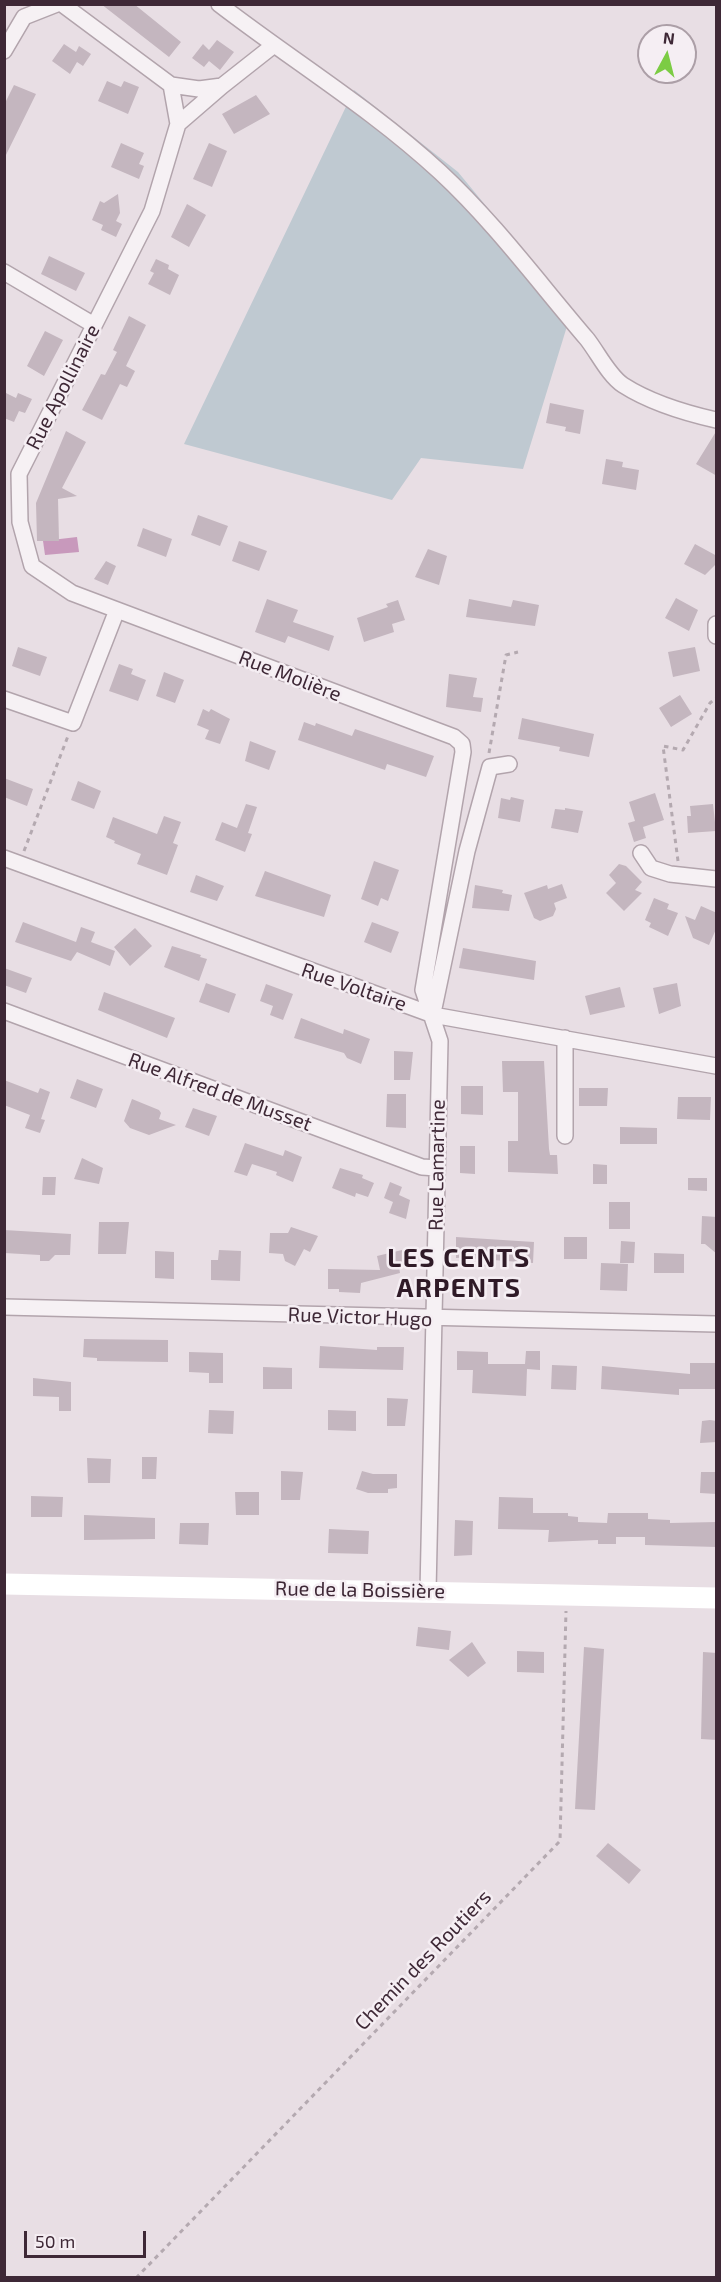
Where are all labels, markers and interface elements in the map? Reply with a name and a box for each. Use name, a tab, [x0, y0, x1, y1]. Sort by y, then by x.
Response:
north arrow	[637, 24, 697, 84]
text: N	[662, 27, 676, 48]
street label: Rue Apollinaire	[21, 320, 105, 454]
street label: Rue Molière	[235, 645, 345, 707]
street label: Rue Voltaire	[298, 958, 410, 1016]
street label: Rue Alfred de Musset	[125, 1048, 315, 1136]
street label: Rue Lamartine	[424, 1099, 450, 1231]
district label: LES CENTS ARPENTS	[387, 1242, 531, 1304]
street label: Rue Victor Hugo	[287, 1302, 433, 1332]
street label: Rue de la Boissière	[275, 1577, 445, 1603]
street label: Chemin des Routiers	[350, 1885, 496, 2035]
scale bar	[27, 2219, 148, 2257]
text: 50 m	[35, 2230, 75, 2252]

